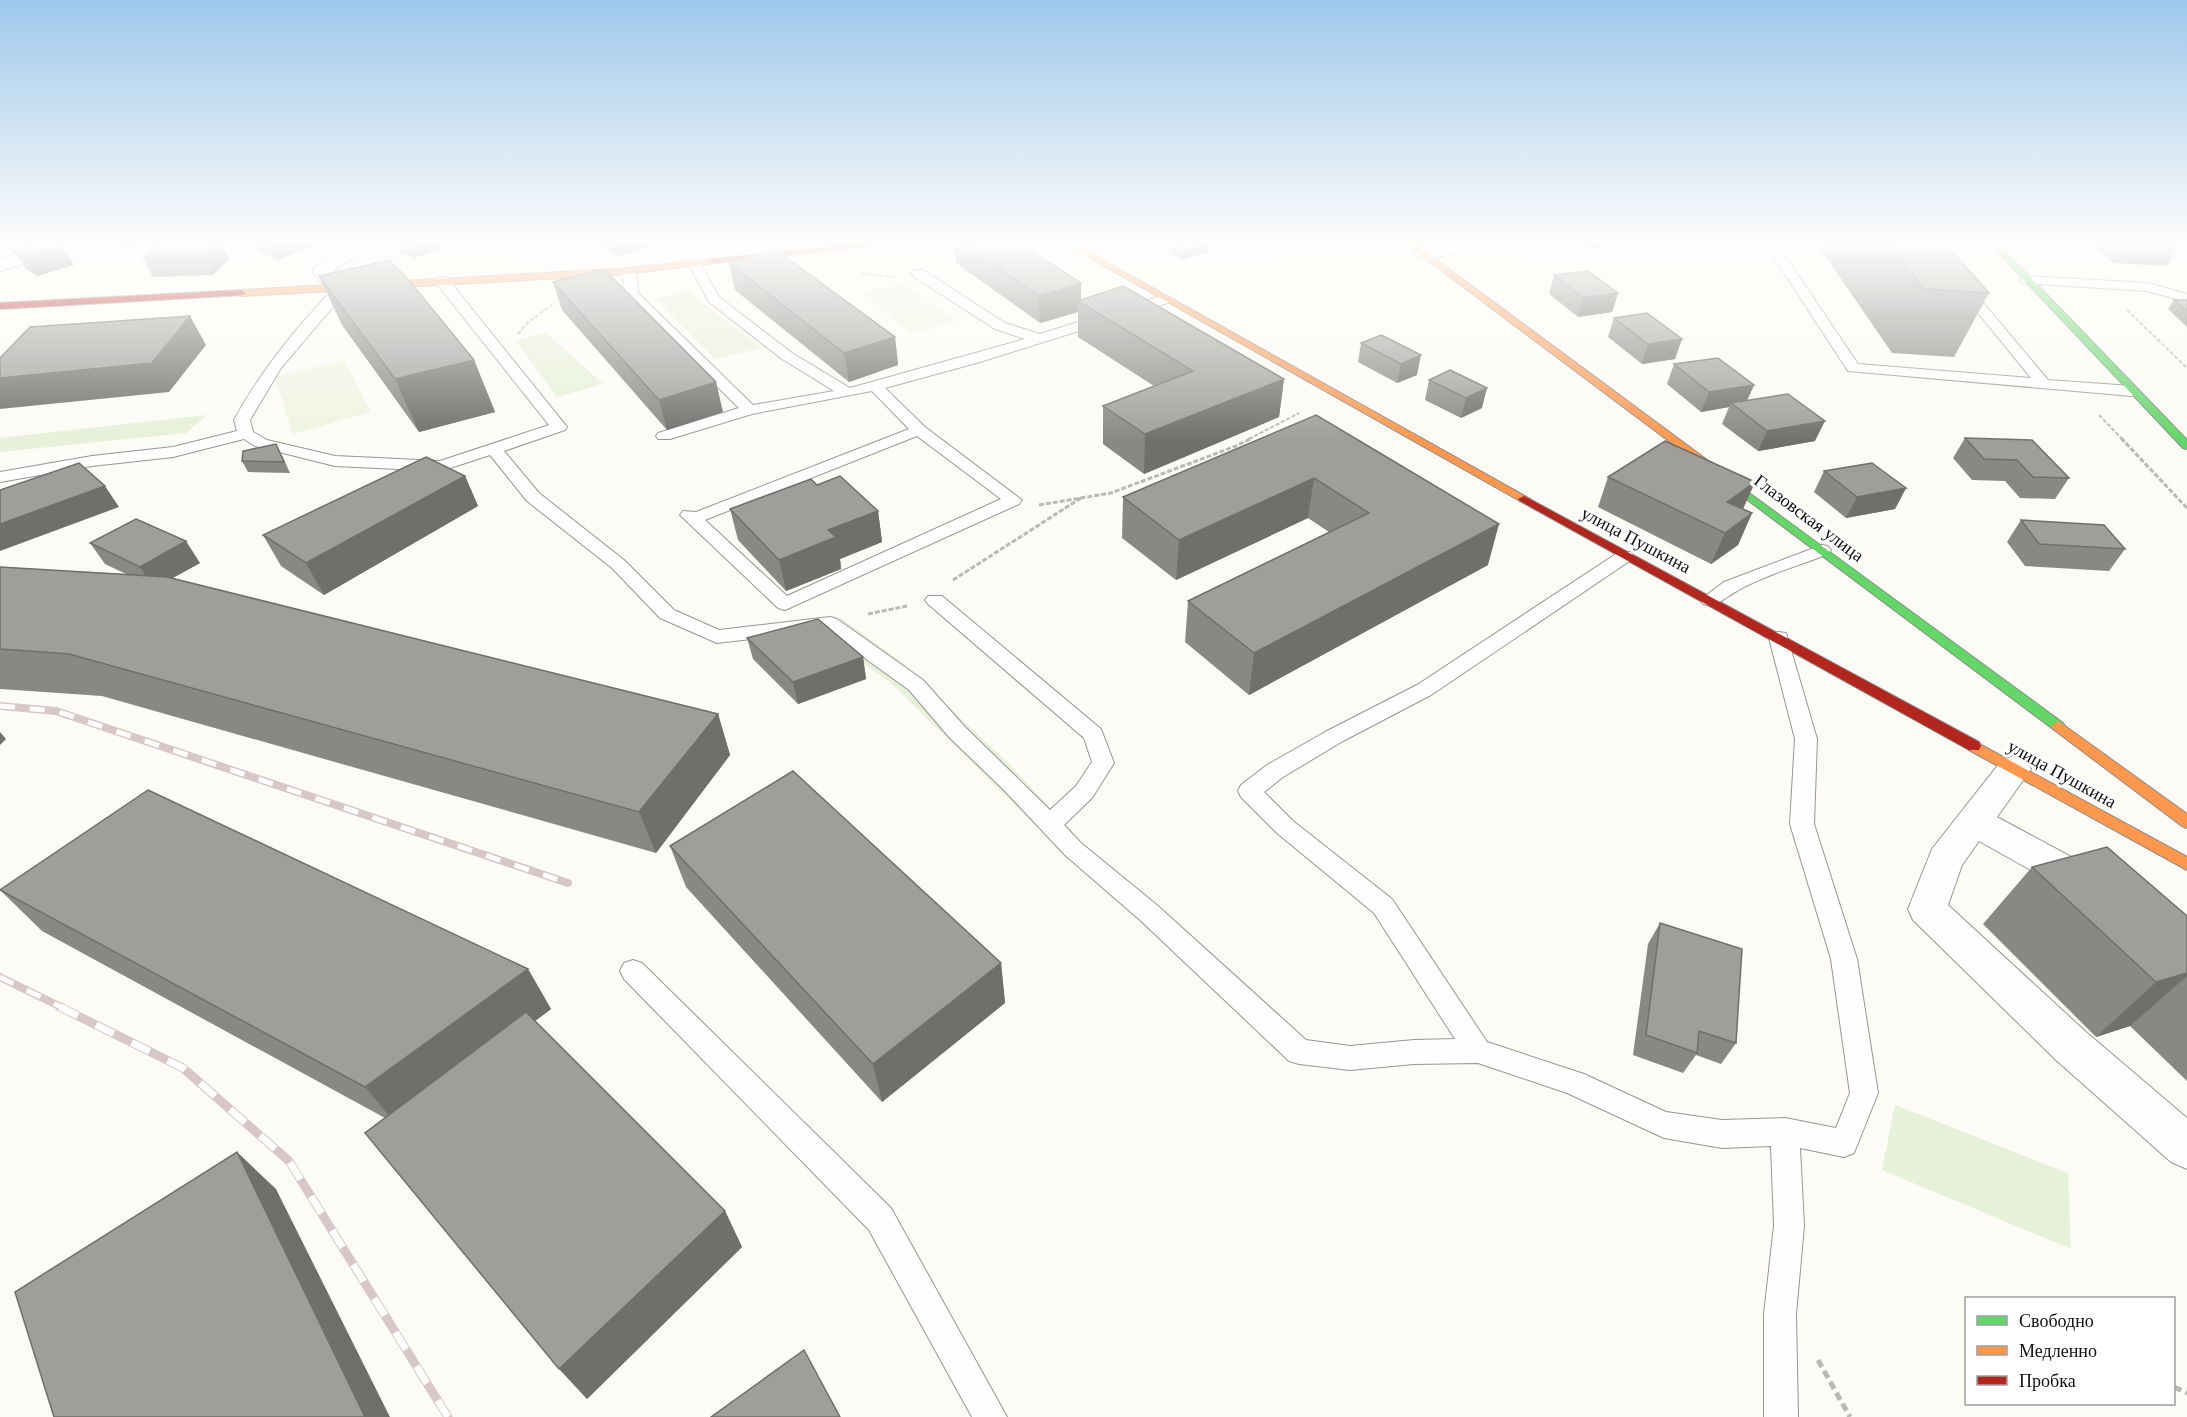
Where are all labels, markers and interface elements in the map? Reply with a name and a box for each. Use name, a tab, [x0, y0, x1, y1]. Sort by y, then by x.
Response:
street label: Глазовская улица	[1750, 470, 1868, 566]
street label: улица Пушкина	[1578, 503, 1694, 577]
street label: улица Пушкина	[2004, 736, 2120, 812]
legend	[1965, 1297, 2175, 1405]
text: Свободно	[2019, 1311, 2094, 1331]
text: Медленно	[2019, 1341, 2097, 1361]
text: Пробка	[2019, 1371, 2076, 1391]

